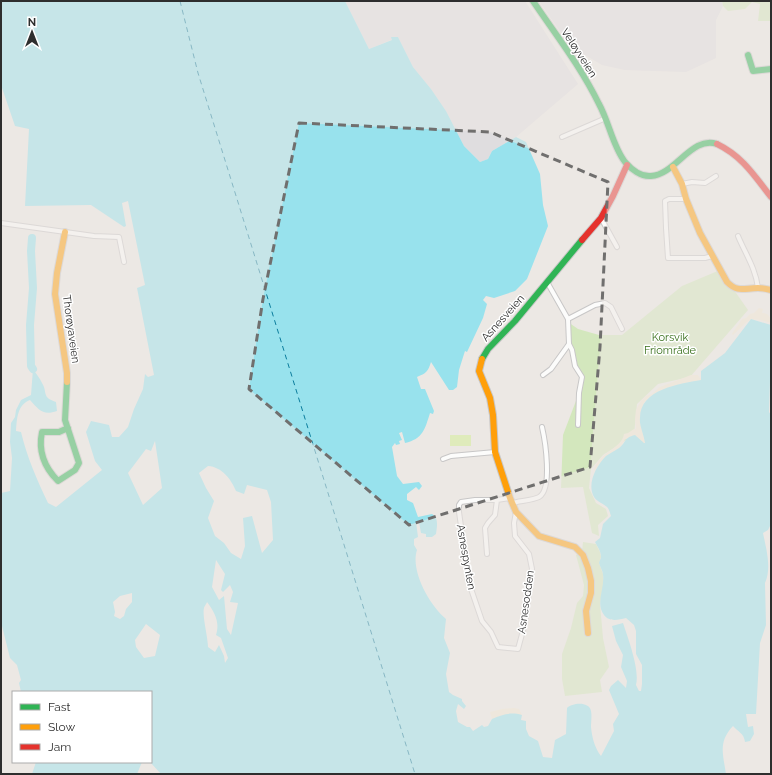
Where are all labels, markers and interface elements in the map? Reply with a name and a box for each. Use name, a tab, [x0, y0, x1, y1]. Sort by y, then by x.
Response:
north arrow	[12, 12, 52, 52]
text: N	[28, 16, 36, 29]
street label: Veløyveien	[558, 26, 600, 80]
street label: Asnesveien	[479, 292, 527, 344]
street label: Thorøyaveien	[60, 294, 82, 364]
park label: Korsvik Friområde	[644, 331, 697, 357]
street label: Asnespynten	[454, 523, 478, 591]
street label: Asnesodden	[515, 569, 537, 635]
legend	[12, 691, 152, 763]
text: Fast	[48, 700, 71, 714]
text: Slow	[48, 720, 75, 734]
text: Jam	[48, 740, 71, 754]

